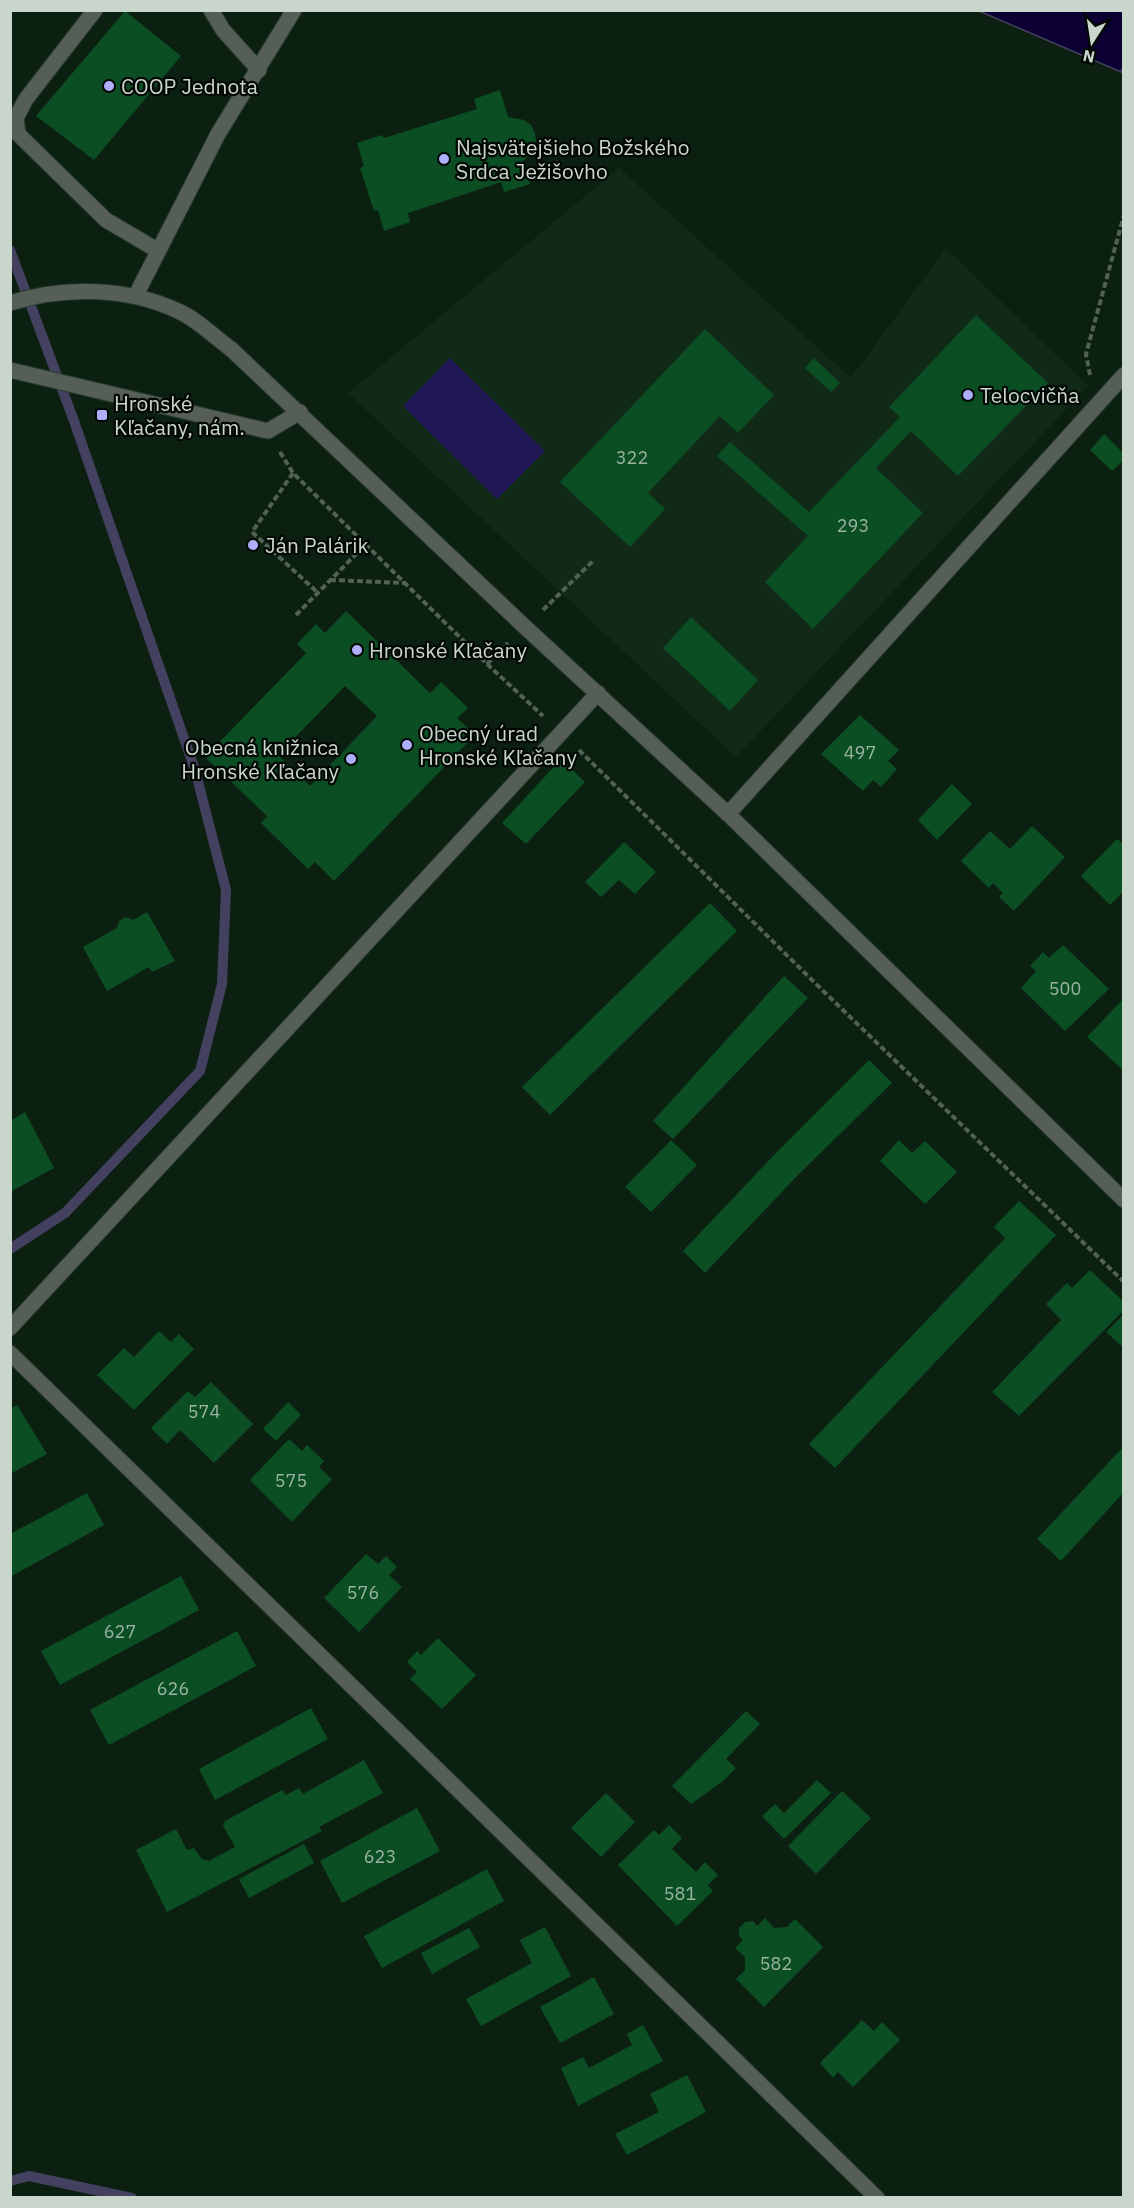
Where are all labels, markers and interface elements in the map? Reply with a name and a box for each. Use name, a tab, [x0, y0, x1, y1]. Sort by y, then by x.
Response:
north arrow	[1062, 12, 1122, 72]
text: N	[1081, 46, 1097, 68]
place label: COOP Jednota	[121, 72, 258, 100]
marker: COOP Jednota	[102, 79, 116, 93]
place label: Najsvätejšieho Božského Srdca Ježišovho	[456, 133, 690, 185]
marker: Najsvätejšieho Božského Srdca Ježišovho	[437, 152, 451, 166]
place label: Telocvičňa	[980, 381, 1080, 409]
marker: Telocvičňa	[961, 388, 975, 402]
place label: Hronské Kľačany, nám.	[114, 389, 245, 441]
marker: Hronské Kľačany, nám.	[95, 408, 109, 422]
house number: 322	[616, 446, 648, 469]
house number: 293	[837, 514, 869, 537]
place label: Ján Palárik	[265, 531, 369, 559]
marker: Ján Palárik	[246, 538, 260, 552]
place label: Hronské Kľačany	[369, 636, 527, 664]
marker: Hronské Kľačany	[350, 643, 364, 657]
place label: Obecný úrad Hronské Kľačany	[419, 719, 577, 771]
place label: Obecná knižnica Hronské Kľačany	[181, 733, 340, 785]
marker: Obecný úrad Hronské Kľačany	[400, 738, 414, 752]
house number: 497	[844, 741, 876, 764]
marker: Obecná knižnica Hronské Kľačany	[344, 752, 358, 766]
house number: 500	[1049, 977, 1081, 1000]
house number: 574	[188, 1400, 220, 1423]
house number: 575	[275, 1469, 307, 1492]
house number: 576	[347, 1581, 379, 1604]
house number: 627	[104, 1620, 136, 1643]
house number: 626	[157, 1677, 189, 1700]
house number: 623	[364, 1845, 396, 1868]
house number: 581	[664, 1882, 696, 1905]
house number: 582	[760, 1952, 792, 1975]

